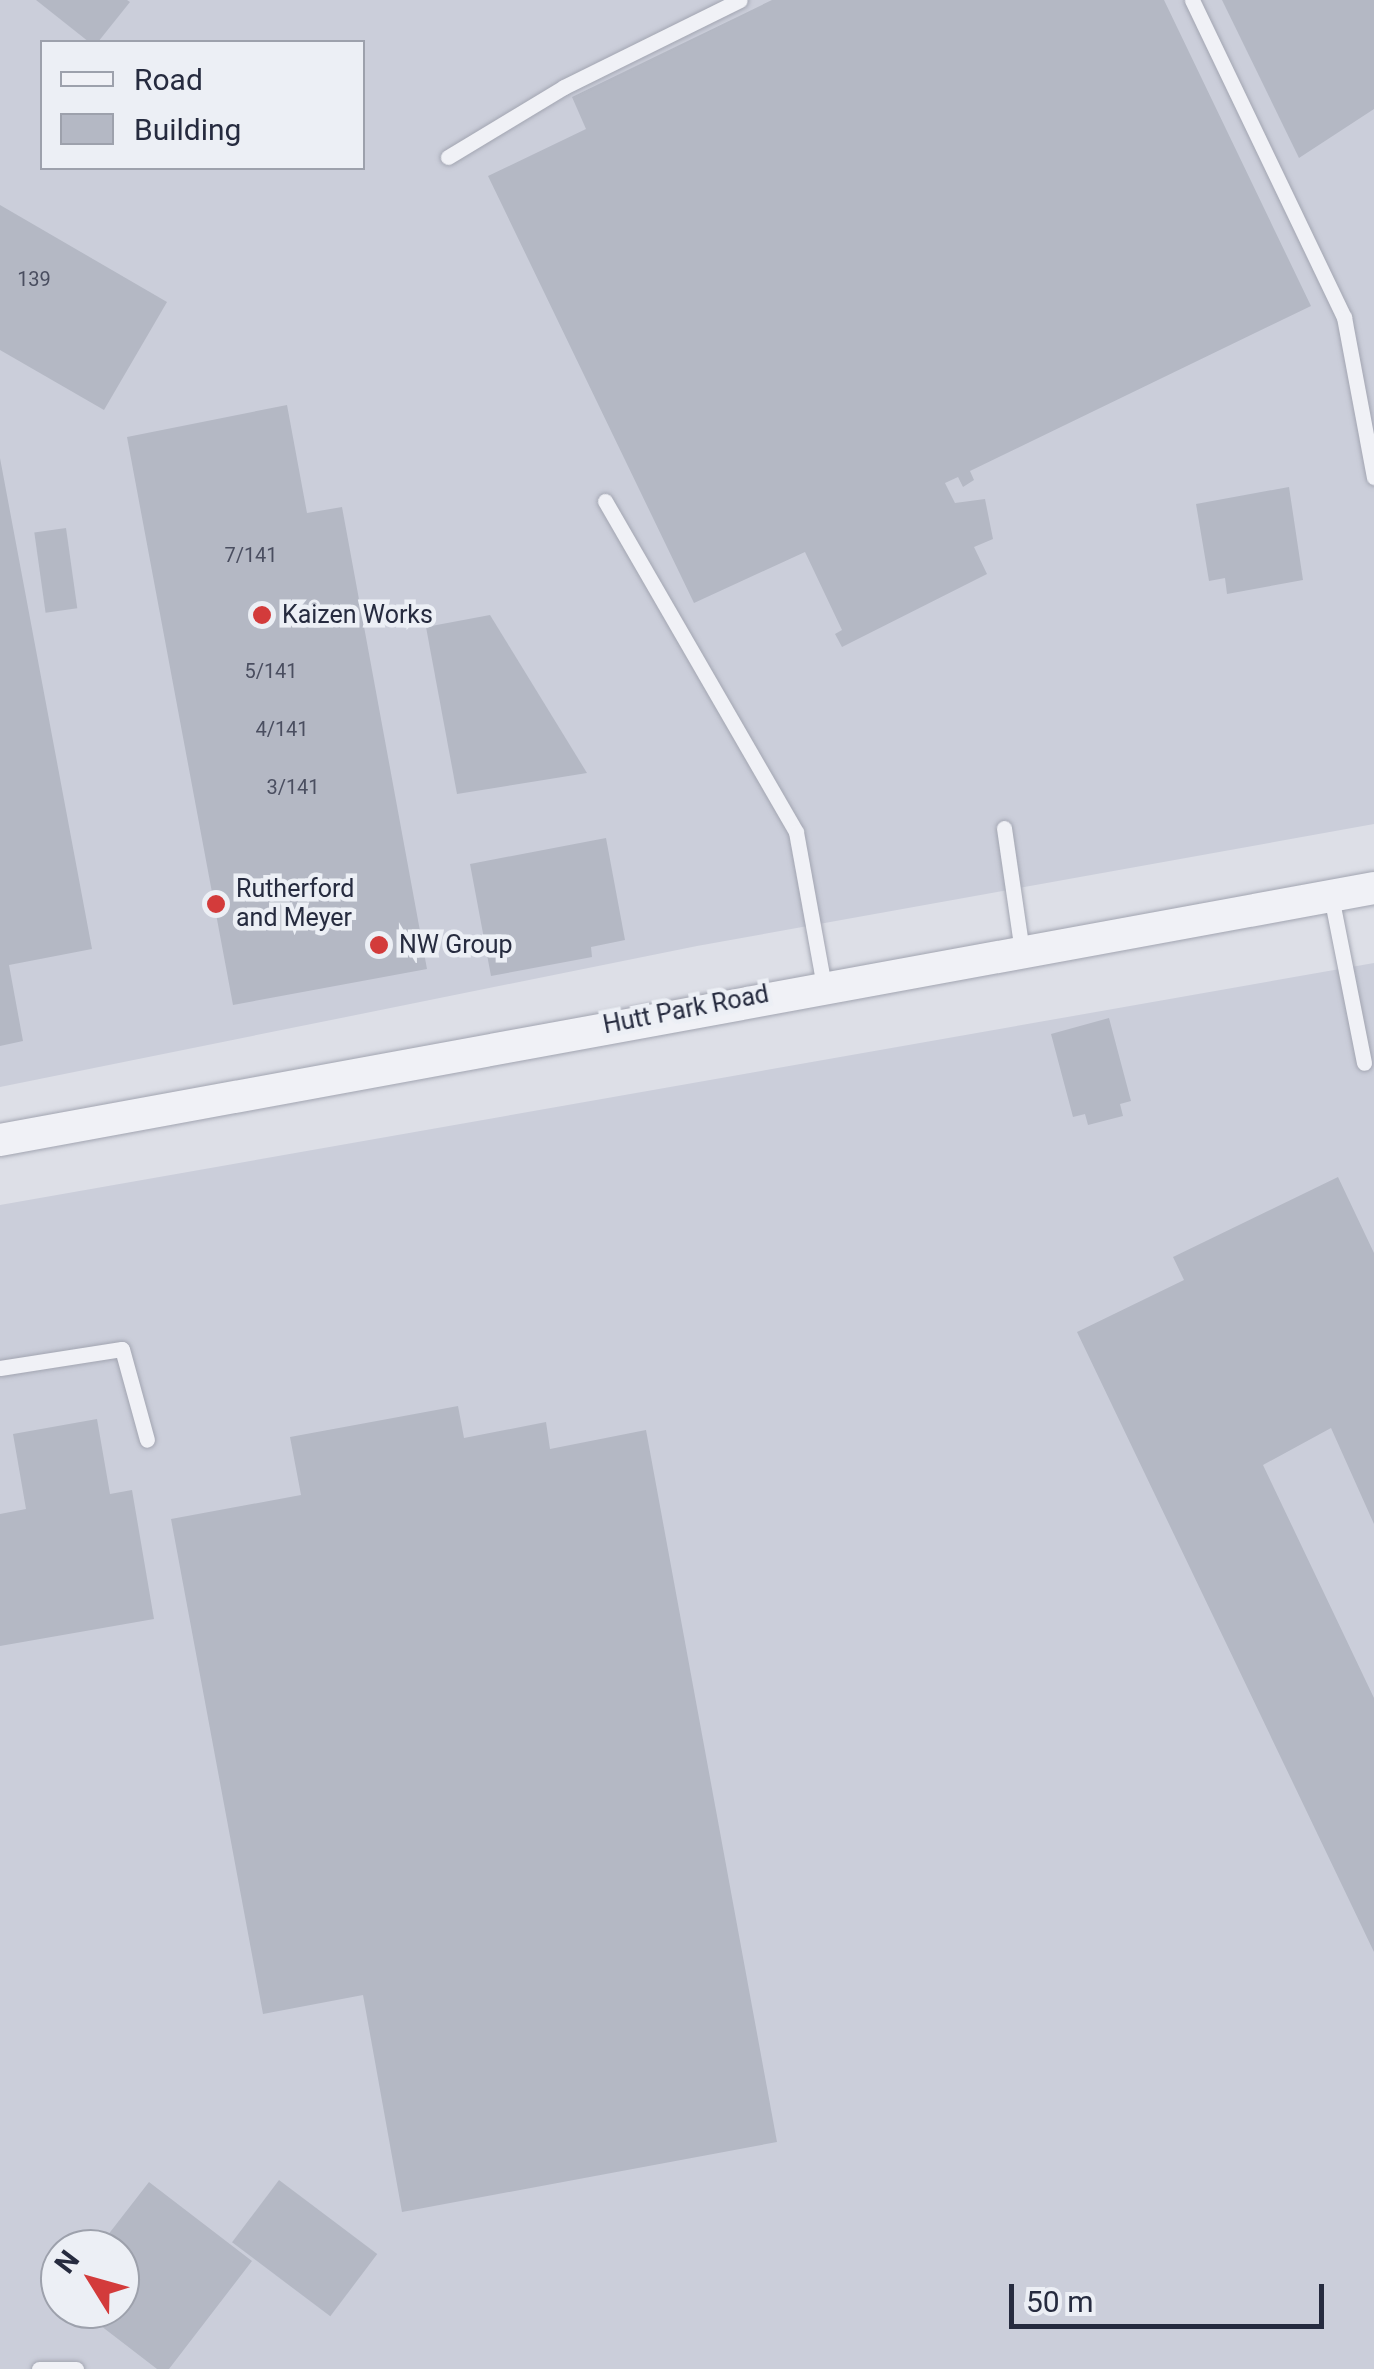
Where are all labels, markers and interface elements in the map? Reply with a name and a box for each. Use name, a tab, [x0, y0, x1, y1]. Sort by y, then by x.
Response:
legend	[40, 40, 365, 170]
text: Road	[134, 62, 203, 97]
text: Building	[134, 112, 241, 147]
house number: 139	[17, 267, 51, 291]
house number: 7/141	[224, 543, 278, 567]
place label: Kaizen Works	[282, 600, 433, 630]
marker: Kaizen Works	[251, 604, 273, 626]
house number: 5/141	[244, 659, 298, 683]
house number: 4/141	[255, 717, 309, 741]
house number: 3/141	[266, 775, 320, 799]
place label: Rutherford and Meyer	[236, 875, 354, 934]
marker: Rutherford and Meyer	[205, 893, 227, 915]
place label: NW Group	[399, 930, 513, 960]
marker: NW Group	[368, 934, 390, 956]
street label: Hutt Park Road	[601, 979, 771, 1041]
north arrow	[40, 2229, 140, 2329]
text: N	[48, 2244, 86, 2280]
scale bar	[1014, 2264, 1329, 2326]
text: 50 m	[1026, 2284, 1093, 2319]

